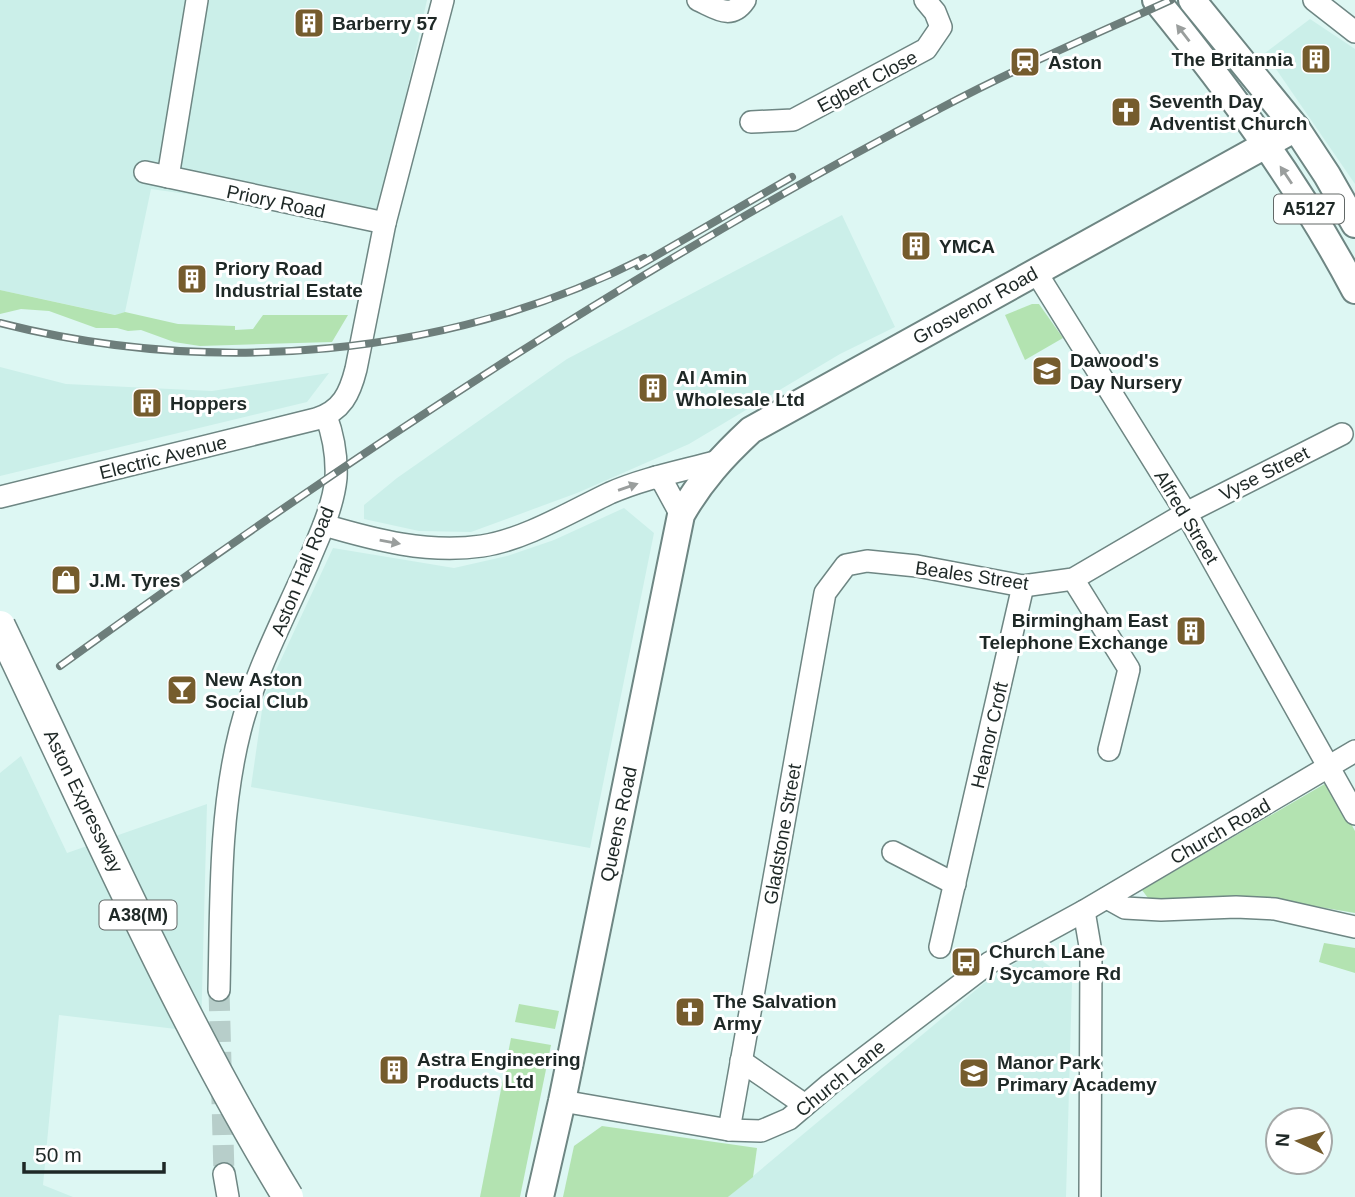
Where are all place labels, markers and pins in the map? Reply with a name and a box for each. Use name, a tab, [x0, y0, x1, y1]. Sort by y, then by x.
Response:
building icon: Barberry 57	[292, 6, 326, 40]
place label: Barberry 57	[332, 13, 438, 34]
building icon: The Britannia	[1299, 42, 1333, 76]
station icon: Aston	[1008, 45, 1042, 79]
place label: The Britannia	[1172, 49, 1293, 70]
place label: Aston	[1048, 52, 1102, 73]
place label: Seventh Day Adventist Church	[1149, 91, 1307, 134]
church icon: Seventh Day Adventist Church	[1109, 95, 1143, 129]
building icon: YMCA	[899, 229, 933, 263]
place label: YMCA	[939, 236, 995, 257]
place label: Priory Road Industrial Estate	[215, 258, 363, 301]
building icon: Priory Road Industrial Estate	[175, 262, 209, 296]
place label: Dawood's Day Nursery	[1070, 350, 1182, 393]
school or university icon: Dawood's Day Nursery	[1030, 354, 1064, 388]
place label: Al Amin Wholesale Ltd	[676, 367, 805, 410]
building icon: Al Amin Wholesale Ltd	[636, 371, 670, 405]
building icon: Hoppers	[130, 386, 164, 420]
place label: Hoppers	[170, 393, 247, 414]
shop icon: J.M. Tyres	[49, 563, 83, 597]
place label: J.M. Tyres	[89, 570, 181, 591]
place label: Birmingham East Telephone Exchange	[979, 610, 1169, 653]
building icon: Birmingham East Telephone Exchange	[1174, 614, 1208, 648]
place label: New Aston Social Club	[205, 669, 308, 712]
bar icon: New Aston Social Club	[165, 673, 199, 707]
place label: Church Lane / Sycamore Rd	[989, 941, 1121, 984]
bus stop icon: Church Lane / Sycamore Rd	[949, 945, 983, 979]
place label: The Salvation Army	[713, 991, 837, 1034]
church icon: The Salvation Army	[673, 995, 707, 1029]
place label: Astra Engineering Products Ltd	[417, 1049, 581, 1092]
place label: Manor Park Primary Academy	[997, 1052, 1157, 1095]
building icon: Astra Engineering Products Ltd	[377, 1053, 411, 1087]
school or university icon: Manor Park Primary Academy	[957, 1056, 991, 1090]

